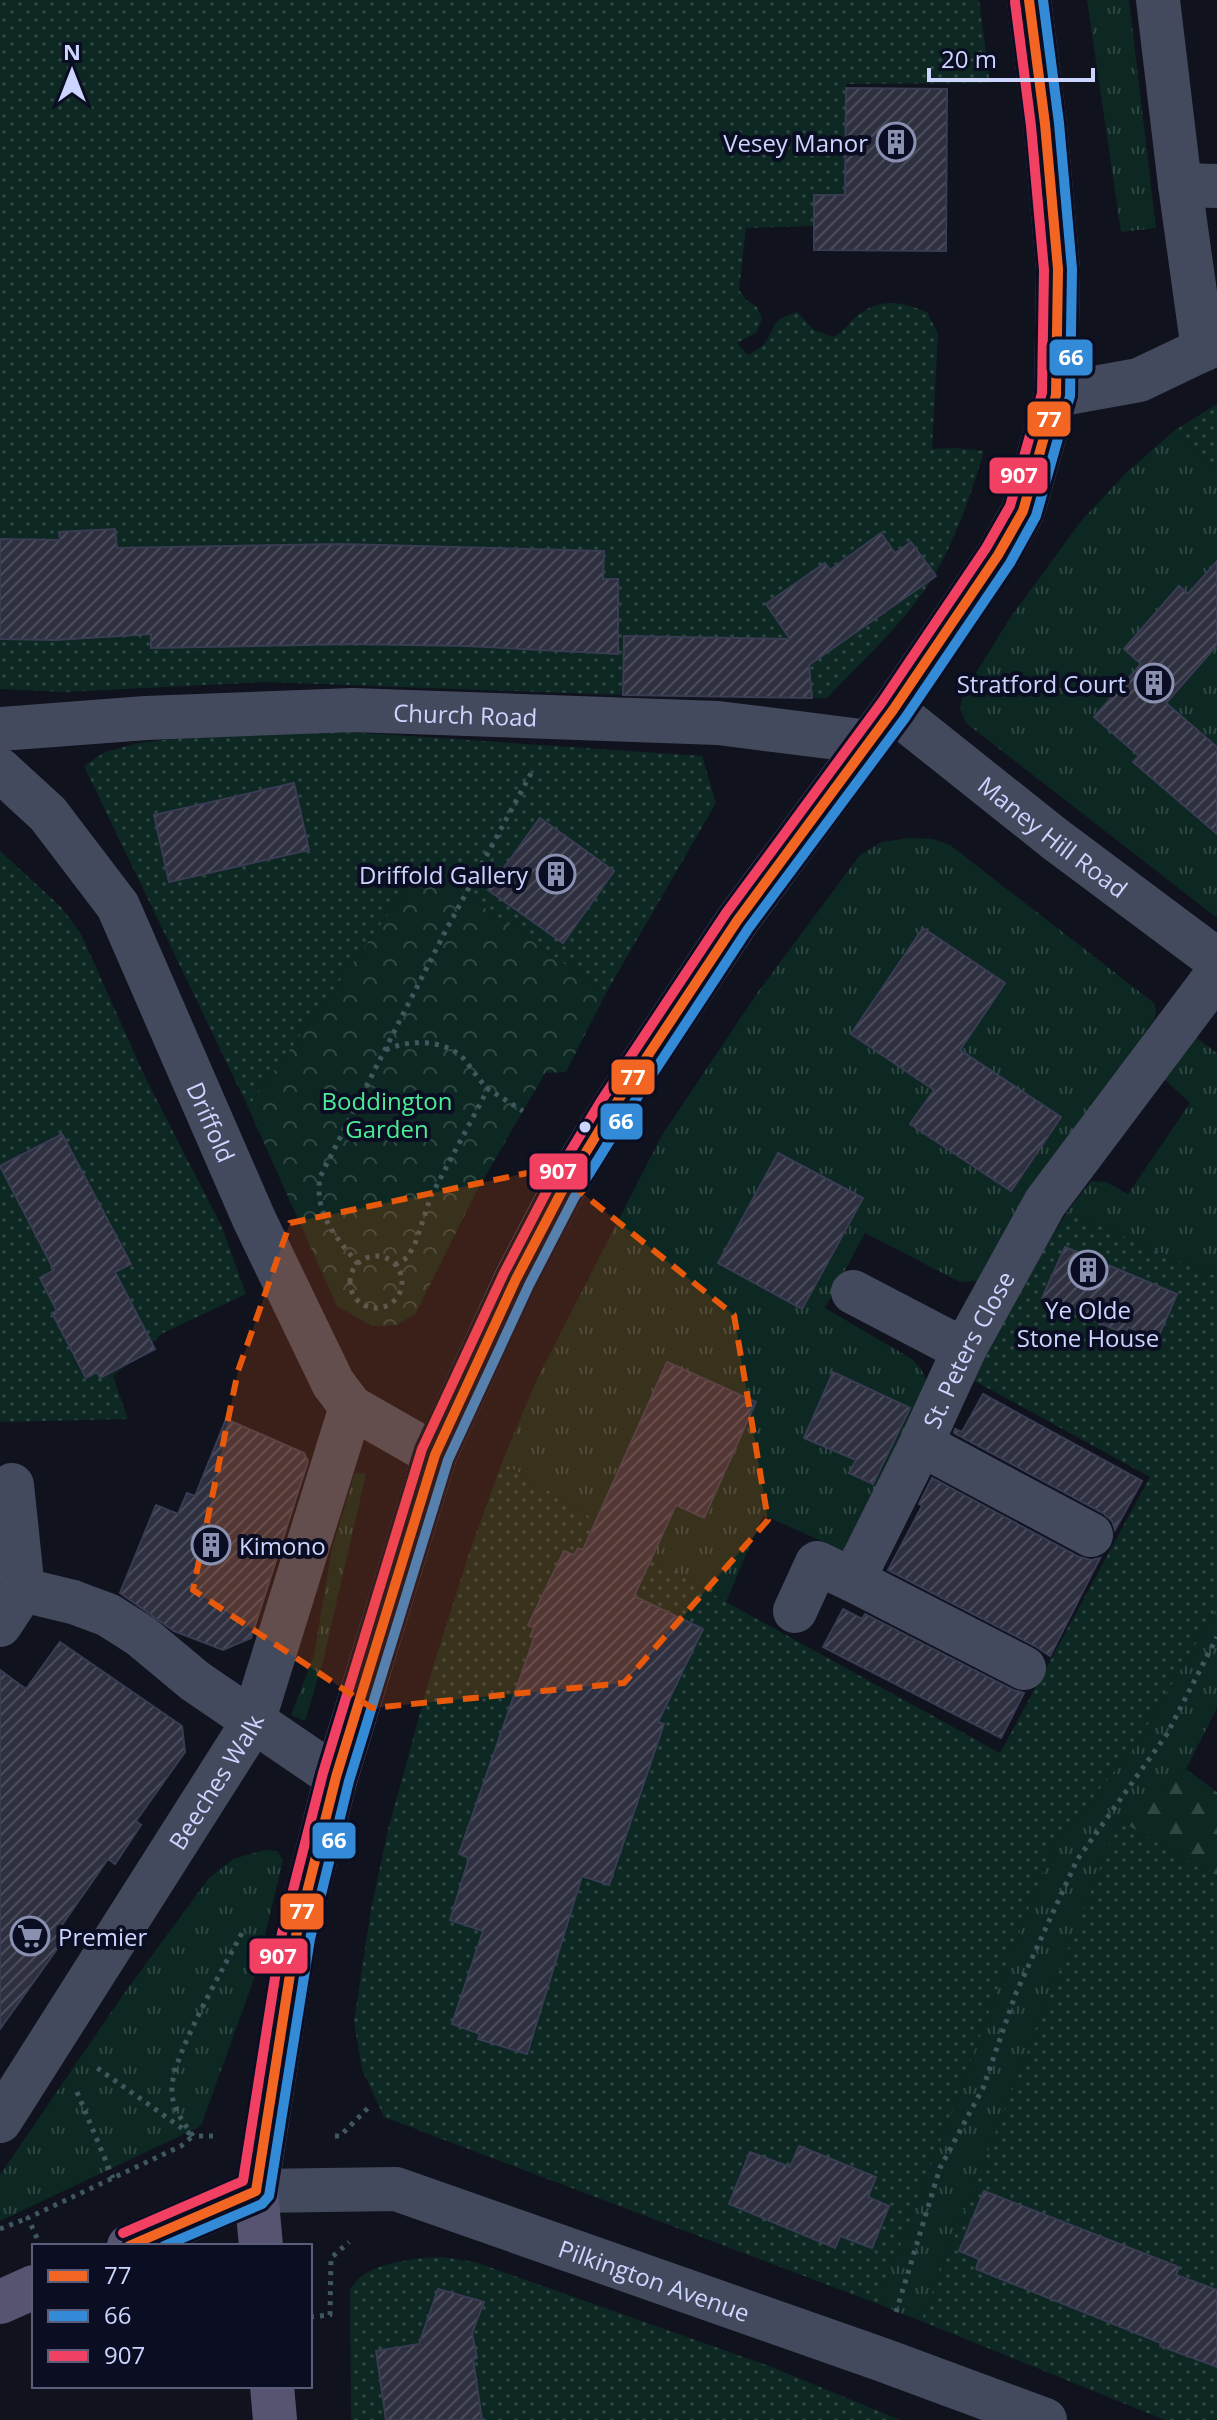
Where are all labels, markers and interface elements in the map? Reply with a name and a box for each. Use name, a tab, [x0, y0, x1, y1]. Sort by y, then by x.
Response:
north arrow	[32, 32, 112, 112]
scale bar	[929, 32, 1093, 82]
text: N	[63, 36, 81, 66]
text: 20 m	[941, 42, 997, 75]
building icon: Vesey Manor	[875, 121, 917, 163]
place label: Vesey Manor	[723, 126, 868, 159]
line badge: 66	[1048, 338, 1094, 377]
text: 66	[1058, 341, 1084, 371]
line badge: 77	[1026, 400, 1072, 438]
text: 77	[1036, 403, 1062, 433]
line badge: 907	[988, 456, 1049, 495]
text: 907	[1000, 459, 1038, 489]
building icon: Stratford Court	[1133, 662, 1175, 704]
place label: Stratford Court	[957, 667, 1126, 700]
street label: Church Road	[393, 695, 538, 733]
street label: Maney Hill Road	[972, 768, 1135, 904]
building icon: Driffold Gallery	[535, 853, 577, 895]
place label: Driffold Gallery	[359, 858, 529, 891]
line badge: 77	[610, 1058, 656, 1096]
text: 77	[620, 1061, 646, 1091]
street label: Driffold	[180, 1076, 244, 1167]
park label: Boddington Garden	[322, 1084, 452, 1145]
line badge: 66	[599, 1102, 644, 1141]
text: 66	[608, 1105, 634, 1135]
unlabelled marker	[577, 1119, 593, 1135]
line badge: 907	[528, 1152, 589, 1191]
text: 907	[539, 1155, 577, 1185]
building icon: Ye Olde Stone House	[1067, 1249, 1109, 1291]
street label: St. Peters Close	[914, 1265, 1021, 1433]
place label: Ye Olde Stone House	[1017, 1293, 1159, 1354]
building icon: Kimono	[190, 1524, 232, 1566]
place label: Kimono	[239, 1529, 326, 1562]
street label: Beeches Walk	[160, 1710, 271, 1855]
line badge: 66	[311, 1821, 357, 1860]
text: 66	[321, 1824, 347, 1854]
line badge: 77	[279, 1892, 325, 1931]
text: 77	[289, 1895, 315, 1925]
supermarket icon: Premier	[9, 1915, 51, 1957]
place label: Premier	[58, 1920, 147, 1953]
line badge: 907	[248, 1937, 309, 1975]
text: 907	[259, 1940, 297, 1970]
street label: Pilkington Avenue	[554, 2231, 755, 2329]
legend	[32, 2244, 312, 2388]
text: 77	[104, 2258, 131, 2291]
text: 66	[104, 2298, 131, 2331]
text: 907	[104, 2338, 145, 2371]

